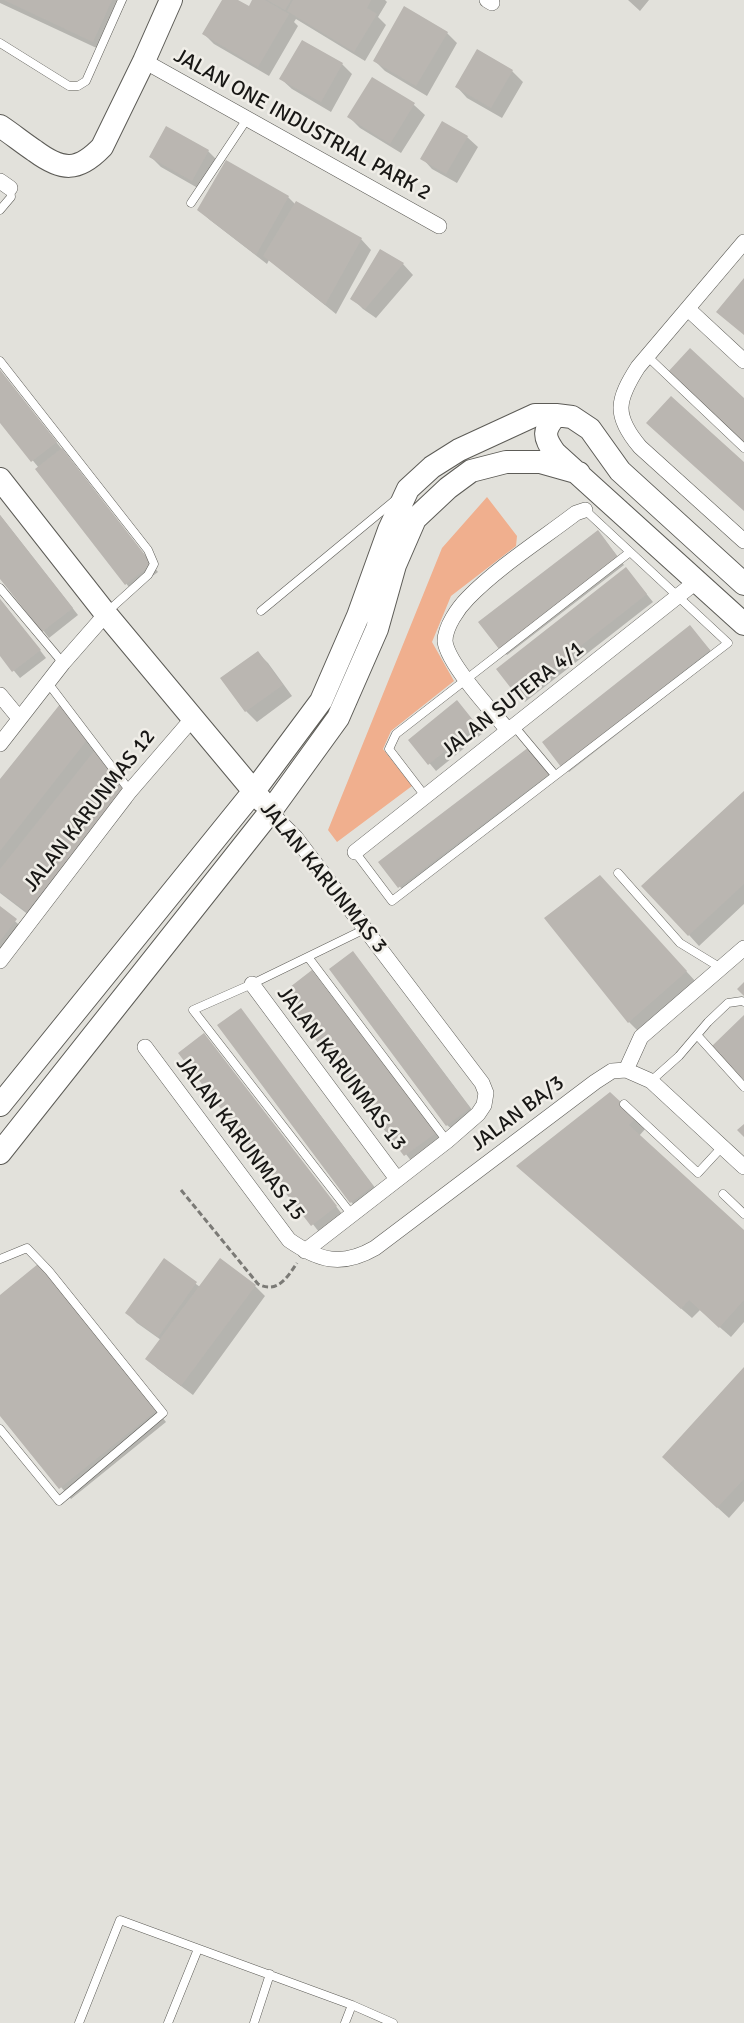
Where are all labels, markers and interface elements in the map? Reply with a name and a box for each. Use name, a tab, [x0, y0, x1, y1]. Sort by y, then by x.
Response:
street label: JALAN ONE INDUSTRIAL PARK 2	[169, 44, 435, 206]
street label: JALAN SUTERA 4/1	[437, 637, 589, 763]
street label: JALAN KARUNMAS 12	[19, 725, 161, 897]
street label: JALAN KARUNMAS 3	[254, 797, 392, 959]
street label: JALAN KARUNMAS 13	[271, 982, 411, 1156]
street label: JALAN KARUNMAS 15	[170, 1052, 310, 1226]
street label: JALAN BA/3	[466, 1071, 570, 1157]

